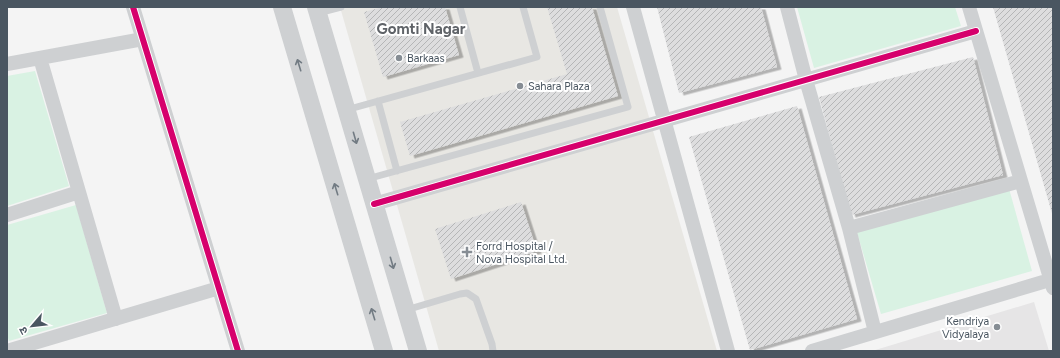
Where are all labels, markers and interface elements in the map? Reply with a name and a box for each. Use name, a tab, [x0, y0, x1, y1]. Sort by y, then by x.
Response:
district label: Gomti Nagar	[377, 20, 466, 38]
place label: Barkaas	[407, 52, 445, 65]
marker: Barkaas	[394, 53, 404, 63]
one-way arrow	[295, 58, 302, 71]
place label: Sahara Plaza	[528, 80, 590, 93]
marker: Sahara Plaza	[515, 81, 525, 91]
one-way arrow	[352, 132, 359, 145]
one-way arrow	[332, 183, 339, 196]
place label: Forrd Hospital / Nova Hospital Ltd.	[476, 240, 567, 266]
marker: Forrd Hospital / Nova Hospital Ltd.	[461, 246, 473, 258]
one-way arrow	[388, 256, 396, 269]
north arrow	[12, 306, 52, 346]
one-way arrow	[369, 307, 376, 320]
place label: Kendriya Vidyalaya	[942, 315, 989, 341]
marker: Kendriya Vidyalaya	[992, 322, 1002, 332]
text: उ	[16, 324, 31, 336]

